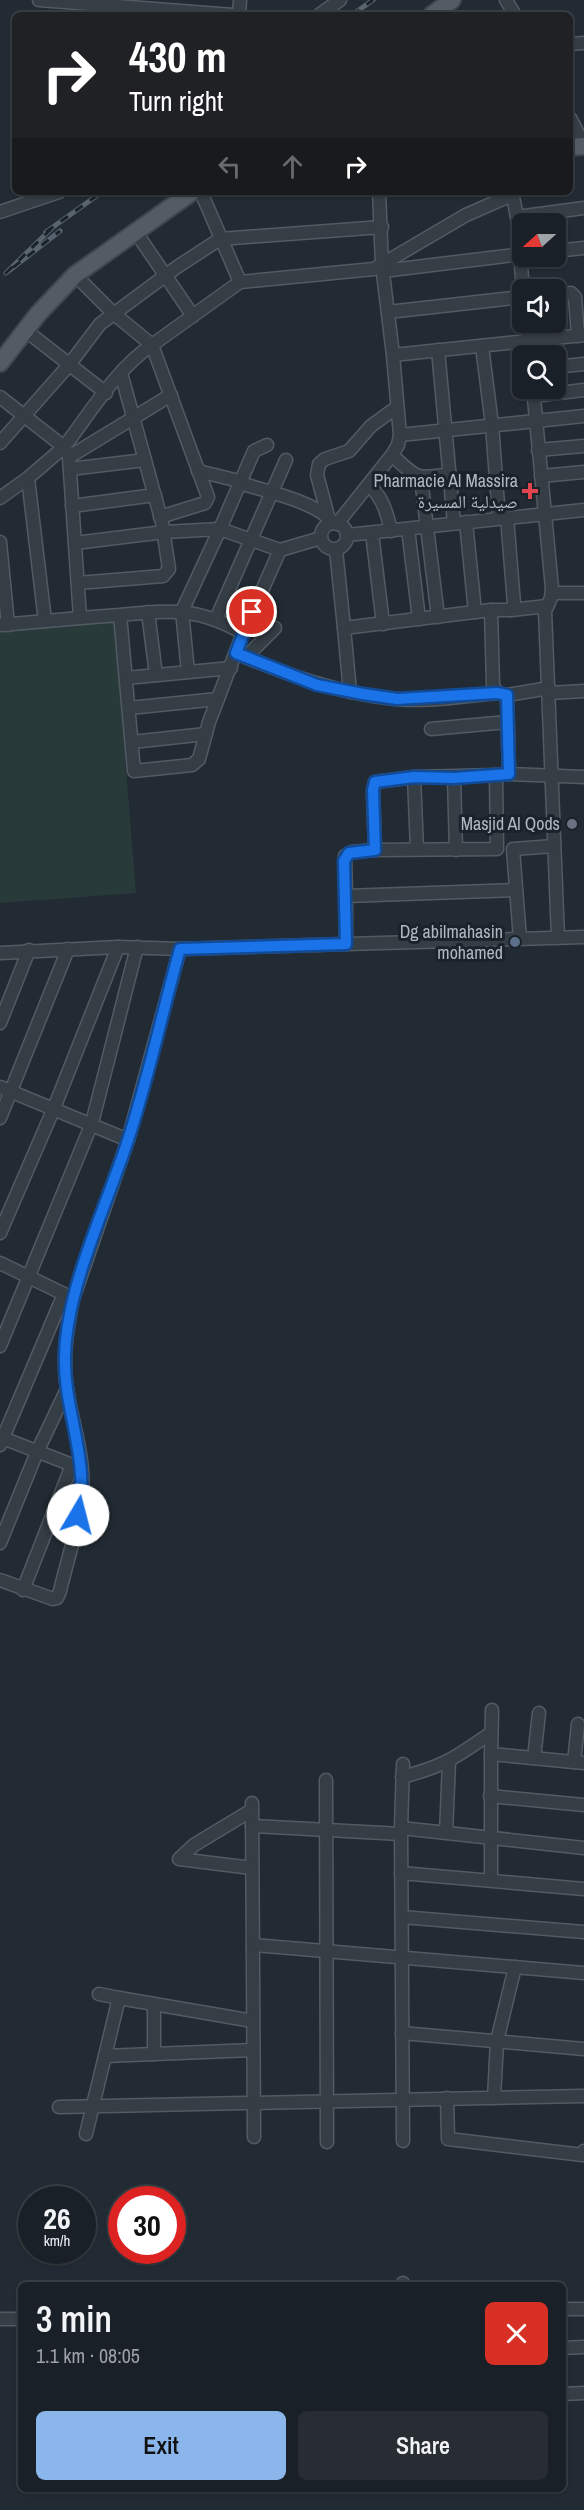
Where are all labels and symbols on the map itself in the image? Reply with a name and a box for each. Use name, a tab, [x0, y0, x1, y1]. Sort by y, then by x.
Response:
north arrow	[512, 213, 566, 267]
place label: Pharmacie Al Massira صيدلية المسيرة	[374, 468, 518, 514]
marker: Pharmacie Al Massira صيدلية المسيرة	[523, 484, 537, 498]
pin	[226, 586, 277, 637]
place label: Masjid Al Qods	[461, 811, 560, 836]
marker: Masjid Al Qods	[565, 817, 579, 831]
place label: Dg abilmahasin mohamed	[400, 919, 503, 965]
marker: Dg abilmahasin mohamed	[508, 935, 522, 949]
position arrow	[46, 1483, 110, 1547]
speed limit sign: 30	[108, 2186, 186, 2264]

